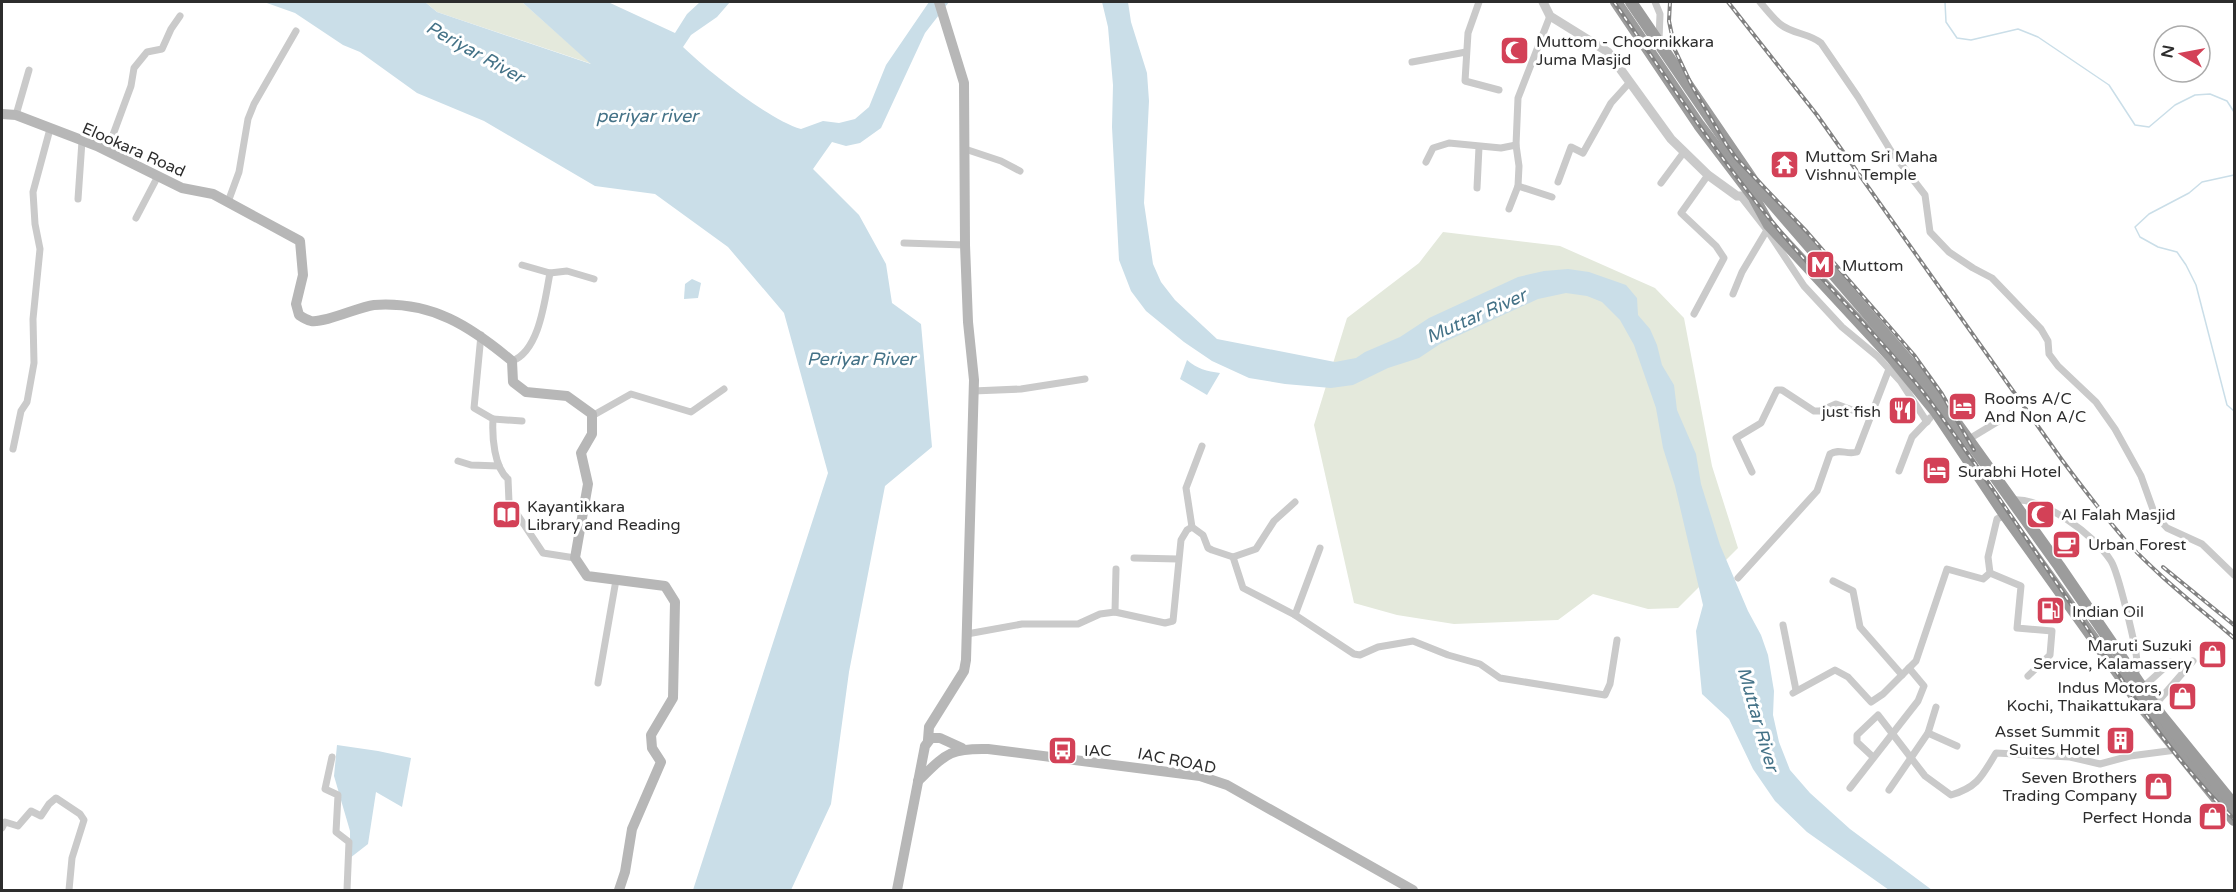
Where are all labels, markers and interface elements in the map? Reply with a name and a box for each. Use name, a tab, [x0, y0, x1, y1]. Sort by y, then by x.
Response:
water label: Periyar River	[422, 16, 530, 89]
north arrow	[2152, 24, 2212, 84]
place label: Muttom - Choornikkara Juma Masjid	[1536, 32, 1714, 70]
mosque icon: Muttom - Choornikkara Juma Masjid	[1499, 34, 1531, 66]
text: N	[2157, 44, 2179, 60]
water label: periyar river	[596, 105, 700, 127]
street label: Elookara Road	[79, 118, 188, 182]
place label: Muttom Sri Maha Vishnu Temple	[1805, 147, 1938, 185]
temple icon: Muttom Sri Maha Vishnu Temple	[1768, 149, 1800, 181]
metro station icon: Muttom	[1805, 249, 1837, 281]
place label: Muttom	[1842, 256, 1904, 276]
water label: Muttar River	[1422, 283, 1531, 348]
water label: Periyar River	[807, 348, 917, 370]
place label: Rooms A/C And Non A/C	[1984, 389, 2086, 427]
hotel icon: Rooms A/C And Non A/C	[1947, 391, 1979, 423]
restaurant icon: just fish	[1886, 395, 1918, 427]
place label: just fish	[1821, 402, 1881, 422]
hotel icon: Surabhi Hotel	[1921, 455, 1953, 487]
place label: Surabhi Hotel	[1958, 462, 2061, 482]
place label: Kayantikkara Library and Reading	[527, 497, 681, 535]
mosque icon: Al Falah Masjid	[2024, 498, 2056, 530]
library icon: Kayantikkara Library and Reading	[490, 499, 522, 531]
place label: Al Falah Masjid	[2061, 505, 2176, 525]
cafe icon: Urban Forest	[2051, 528, 2083, 560]
place label: Urban Forest	[2088, 535, 2186, 555]
fuel station icon: Indian Oil	[2035, 595, 2067, 627]
place label: Indian Oil	[2072, 602, 2144, 622]
place label: Maruti Suzuki Service, Kalamassery	[2033, 636, 2192, 674]
shop icon: Maruti Suzuki Service, Kalamassery	[2197, 638, 2229, 670]
water label: Muttar River	[1733, 664, 1784, 776]
place label: Indus Motors, Kochi, Thaikattukara	[2007, 678, 2162, 716]
shop icon: Indus Motors, Kochi, Thaikattukara	[2167, 680, 2199, 712]
place label: Asset Summit Suites Hotel	[1994, 722, 2100, 760]
building icon: Asset Summit Suites Hotel	[2105, 724, 2137, 756]
bus stop icon: IAC	[1047, 734, 1079, 766]
place label: IAC	[1084, 741, 1111, 761]
street label: IAC ROAD	[1136, 744, 1218, 778]
place label: Seven Brothers Trading Company	[2002, 768, 2137, 806]
shop icon: Seven Brothers Trading Company	[2142, 770, 2174, 802]
shop icon: Perfect Honda	[2197, 801, 2229, 833]
place label: Perfect Honda	[2082, 808, 2192, 828]

